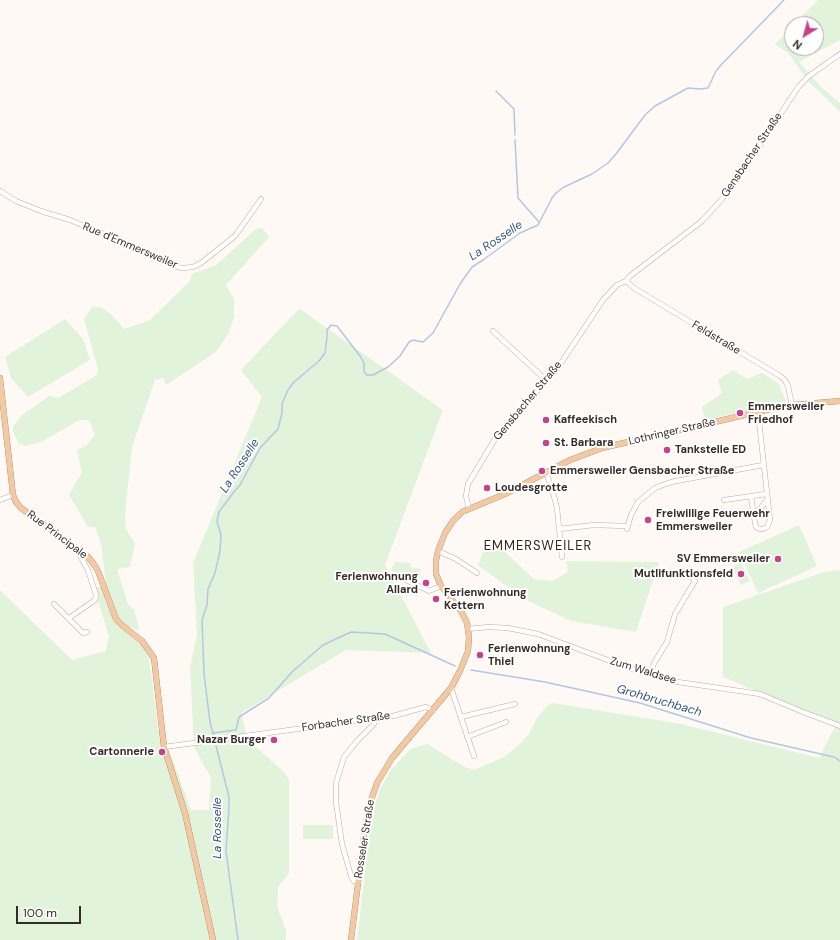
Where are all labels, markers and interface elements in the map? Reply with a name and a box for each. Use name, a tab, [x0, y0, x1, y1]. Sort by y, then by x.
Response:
north arrow	[784, 16, 824, 56]
text: N	[790, 37, 805, 53]
street label: Gensbacher Straße	[719, 110, 785, 200]
water label: La Rosselle	[467, 218, 525, 264]
street label: Rue d'Emmersweiler	[80, 220, 180, 272]
street label: Feldstraße	[689, 318, 743, 358]
street label: Gensbacher Straße	[491, 359, 565, 443]
place label: Emmersweiler Friedhof	[748, 400, 824, 426]
marker: Emmersweiler Friedhof	[735, 408, 745, 418]
place label: Kaffeekisch	[554, 413, 617, 427]
marker: Kaffeekisch	[541, 415, 551, 425]
street label: Lothringer Straße	[627, 416, 717, 448]
water label: La Rosselle	[217, 436, 263, 496]
place label: St. Barbara	[554, 436, 613, 450]
marker: St. Barbara	[541, 438, 551, 448]
place label: Tankstelle ED	[675, 443, 746, 457]
marker: Tankstelle ED	[662, 445, 672, 455]
place label: Emmersweiler Gensbacher Straße	[550, 464, 734, 478]
marker: Emmersweiler Gensbacher Straße	[537, 466, 547, 476]
place label: Loudesgrotte	[495, 481, 568, 495]
marker: Loudesgrotte	[482, 483, 492, 493]
place label: Freiwillige Feuerwehr Emmersweiler	[656, 507, 770, 533]
street label: Rue Principale	[24, 508, 90, 562]
marker: Freiwillige Feuerwehr Emmersweiler	[643, 515, 653, 525]
district label: EMMERSWEILER	[484, 539, 592, 555]
place label: SV Emmersweiler	[677, 552, 770, 566]
marker: SV Emmersweiler	[773, 554, 783, 564]
place label: Mutlifunktionsfeld	[634, 567, 733, 581]
marker: Mutlifunktionsfeld	[736, 569, 746, 579]
place label: Ferienwohnung Allard	[335, 570, 418, 596]
marker: Ferienwohnung Allard	[421, 578, 431, 588]
place label: Ferienwohnung Kettern	[444, 586, 527, 612]
marker: Ferienwohnung Kettern	[431, 594, 441, 604]
place label: Ferienwohnung Thiel	[488, 642, 571, 668]
marker: Ferienwohnung Thiel	[475, 650, 485, 660]
street label: Zum Waldsee	[608, 655, 678, 687]
water label: Grohbruchbach	[615, 682, 703, 720]
street label: Forbacher Straße	[301, 709, 391, 735]
place label: Nazar Burger	[197, 733, 266, 747]
marker: Nazar Burger	[269, 735, 279, 745]
place label: Cartonnerie	[89, 745, 154, 759]
marker: Cartonnerie	[157, 747, 167, 757]
water label: La Rosselle	[211, 797, 225, 859]
street label: Rosseler Straße	[352, 799, 378, 879]
scale bar	[18, 898, 83, 924]
text: 100 m	[23, 905, 57, 921]

